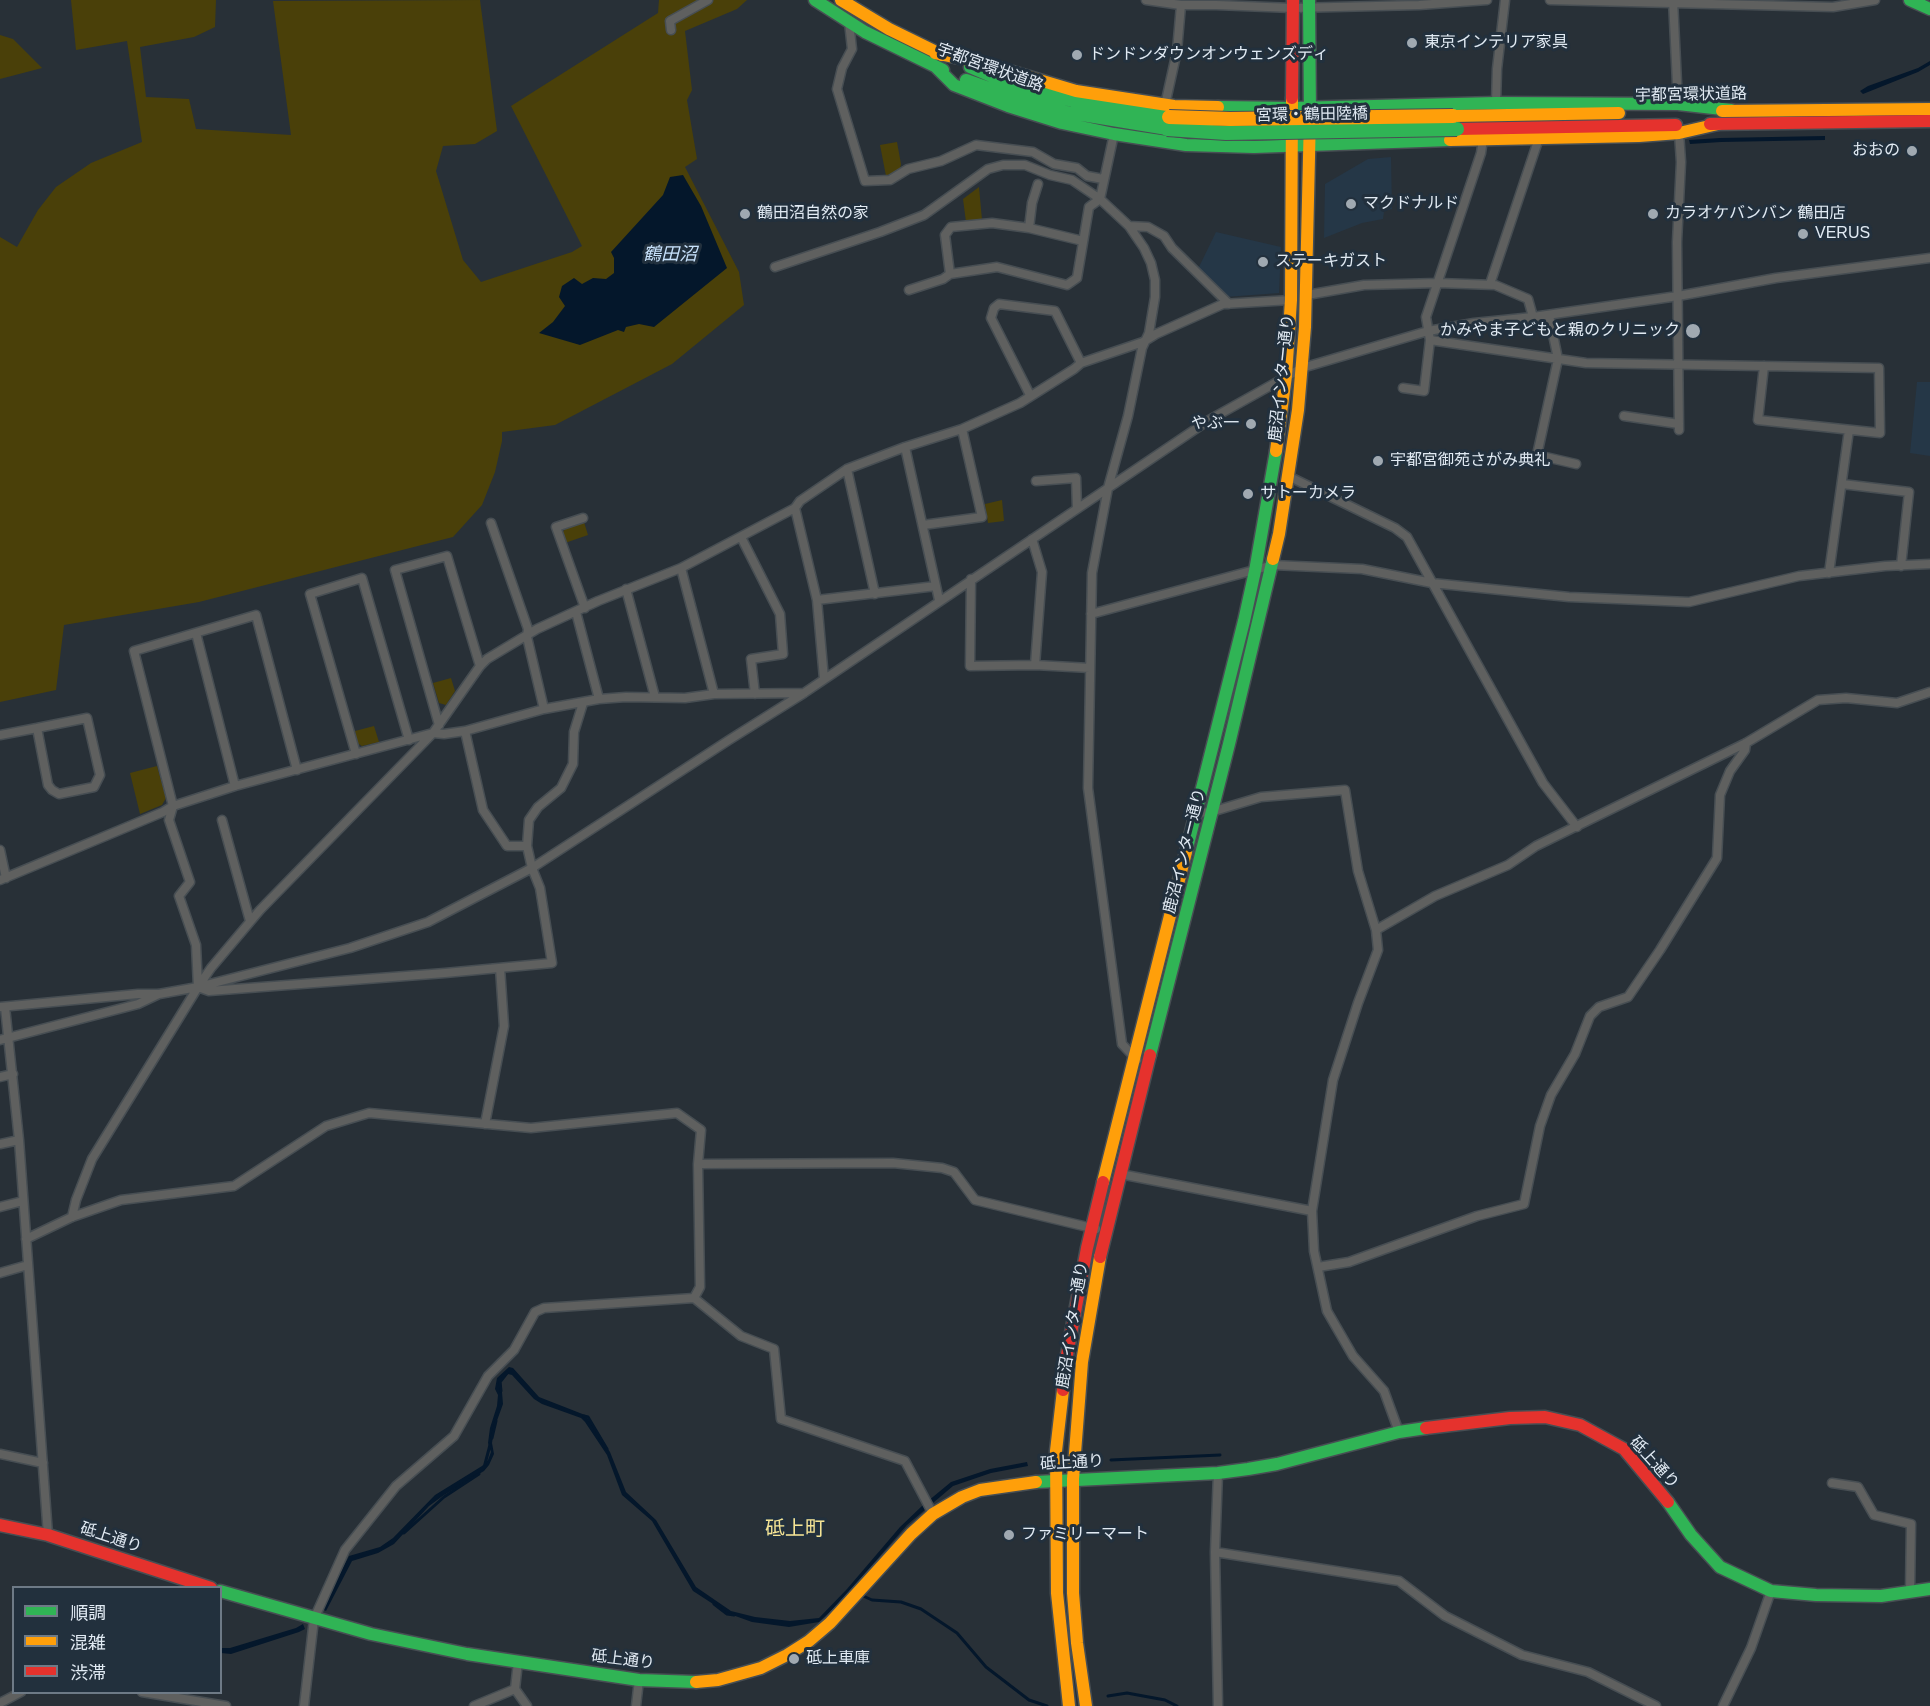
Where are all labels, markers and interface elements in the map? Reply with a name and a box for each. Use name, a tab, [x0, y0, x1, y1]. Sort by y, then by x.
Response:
place label: 東京インテリア家具	[1424, 33, 1568, 53]
marker: 東京インテリア家具	[1405, 36, 1419, 50]
street label: 宇都宮環状道路	[934, 40, 1046, 96]
place label: ドンドンダウンオンウェンズディ	[1089, 45, 1329, 65]
marker: ドンドンダウンオンウェンズディ	[1070, 48, 1084, 62]
street label: 宇都宮環状道路	[1635, 84, 1747, 106]
street label: 宮環・鶴田陸橋	[1256, 104, 1368, 126]
place label: おおの	[1852, 141, 1900, 161]
marker: おおの	[1905, 144, 1919, 158]
place label: マクドナルド	[1363, 194, 1459, 214]
marker: マクドナルド	[1344, 197, 1358, 211]
place label: 鶴田沼自然の家	[757, 204, 869, 224]
place label: カラオケバンバン 鶴田店	[1665, 204, 1845, 224]
marker: 鶴田沼自然の家	[738, 207, 752, 221]
marker: カラオケバンバン 鶴田店	[1646, 207, 1660, 221]
place label: VERUS	[1815, 224, 1870, 244]
marker: VERUS	[1796, 227, 1810, 241]
water label: 鶴田沼	[643, 244, 697, 266]
place label: ステーキガスト	[1275, 252, 1387, 272]
marker: ステーキガスト	[1256, 255, 1270, 269]
street label: 鹿沼インター通り	[1266, 313, 1298, 443]
place label: かみやま子どもと親のクリニック	[1440, 321, 1680, 341]
marker: かみやま子どもと親のクリニック	[1684, 322, 1702, 340]
place label: やぶ一	[1191, 414, 1239, 434]
marker: やぶ一	[1244, 417, 1258, 431]
place label: 宇都宮御苑さがみ典礼	[1390, 451, 1550, 471]
marker: 宇都宮御苑さがみ典礼	[1371, 454, 1385, 468]
place label: サトーカメラ	[1260, 484, 1356, 504]
marker: サトーカメラ	[1241, 487, 1255, 501]
street label: 鹿沼インター通り	[1160, 787, 1210, 915]
street label: 鹿沼インター通り	[1054, 1260, 1092, 1390]
street label: 砥上通り	[1625, 1433, 1683, 1493]
street label: 砥上通り	[1040, 1452, 1104, 1474]
district label: 砥上町	[765, 1517, 825, 1541]
street label: 砥上通り	[78, 1519, 144, 1557]
place label: ファミリーマート	[1021, 1525, 1149, 1545]
marker: ファミリーマート	[1002, 1528, 1016, 1542]
legend	[12, 1586, 222, 1694]
text: 順調	[70, 1603, 106, 1623]
text: 混雑	[70, 1633, 106, 1653]
street label: 砥上通り	[590, 1647, 656, 1673]
place label: 砥上車庫	[806, 1649, 870, 1669]
marker: 砥上車庫	[787, 1652, 801, 1666]
text: 渋滞	[70, 1663, 106, 1683]

